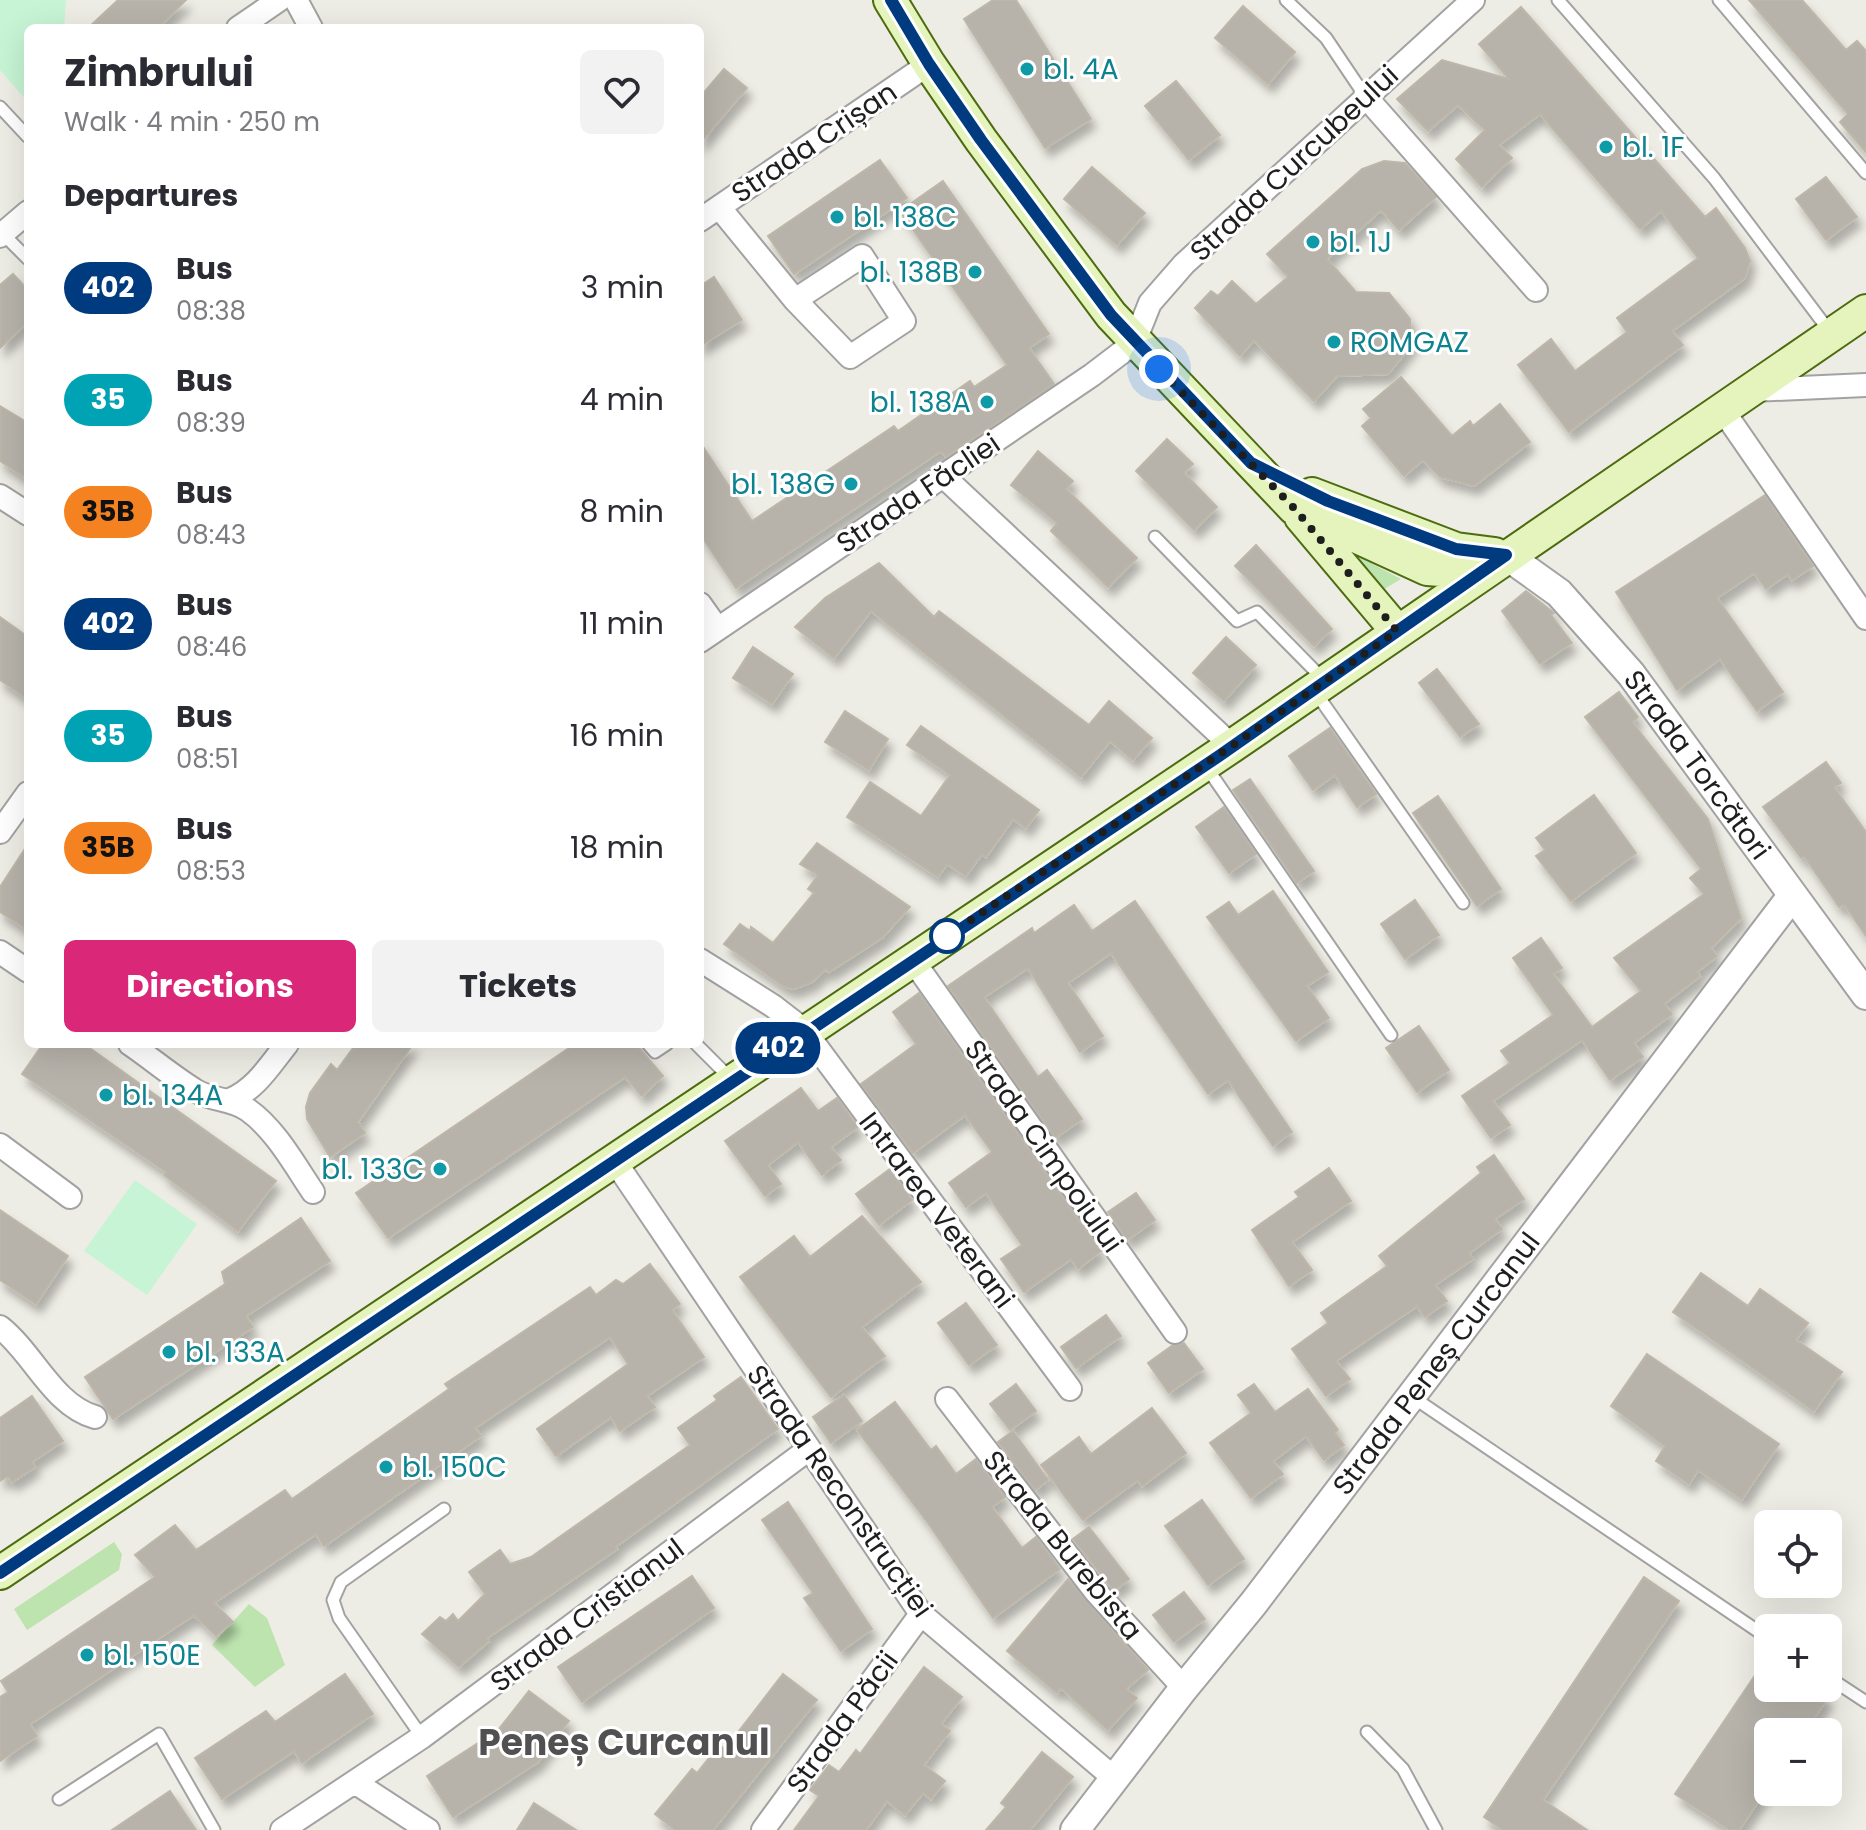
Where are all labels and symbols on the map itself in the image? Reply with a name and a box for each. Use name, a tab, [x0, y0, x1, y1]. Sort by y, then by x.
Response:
place label: bl. 4A	[1043, 50, 1119, 89]
street label: Strada Curcubeului	[1182, 56, 1407, 270]
marker: bl. 4A	[1018, 60, 1036, 78]
street label: Strada Crișan	[724, 73, 905, 212]
place label: bl. 1F	[1622, 128, 1684, 167]
marker: bl. 1F	[1597, 138, 1615, 156]
place label: bl. 138C	[853, 198, 957, 237]
marker: bl. 138C	[828, 208, 846, 226]
place label: bl. 1J	[1329, 223, 1392, 262]
marker: bl. 1J	[1304, 233, 1322, 251]
place label: bl. 138B	[860, 253, 959, 292]
marker: bl. 138B	[966, 263, 984, 281]
place label: ROMGAZ	[1350, 323, 1469, 362]
marker: ROMGAZ	[1325, 333, 1343, 351]
your location	[1139, 349, 1179, 389]
place label: bl. 138A	[870, 383, 971, 422]
marker: bl. 138A	[978, 393, 996, 411]
street label: Strada Făcliei	[829, 424, 1008, 563]
place label: bl. 138G	[731, 465, 835, 504]
marker: bl. 138G	[842, 475, 860, 493]
street label: Strada Torcători	[1614, 662, 1780, 868]
unlabelled marker	[930, 919, 964, 953]
line badge: 402	[732, 1022, 824, 1074]
street label: Strada Cimpoiului	[955, 1032, 1132, 1261]
place label: bl. 134A	[122, 1076, 223, 1115]
marker: bl. 134A	[97, 1086, 115, 1104]
street label: Intrarea Veterani	[850, 1104, 1023, 1317]
place label: bl. 133C	[321, 1150, 424, 1189]
marker: bl. 133C	[431, 1160, 449, 1178]
street label: Strada Peneș Curcanul	[1324, 1224, 1549, 1503]
place label: bl. 133A	[185, 1333, 285, 1372]
marker: bl. 133A	[160, 1343, 178, 1361]
street label: Strada Reconstrucției	[738, 1357, 942, 1625]
street label: Strada Burebista	[974, 1442, 1151, 1648]
place label: bl. 150C	[402, 1448, 507, 1487]
marker: bl. 150C	[377, 1458, 395, 1476]
street label: Strada Cristianul	[482, 1530, 692, 1701]
place label: bl. 150E	[103, 1636, 201, 1675]
street label: Strada Păcii	[777, 1643, 907, 1801]
marker: bl. 150E	[78, 1646, 96, 1664]
district label: Peneș Curcanul	[478, 1717, 770, 1768]

